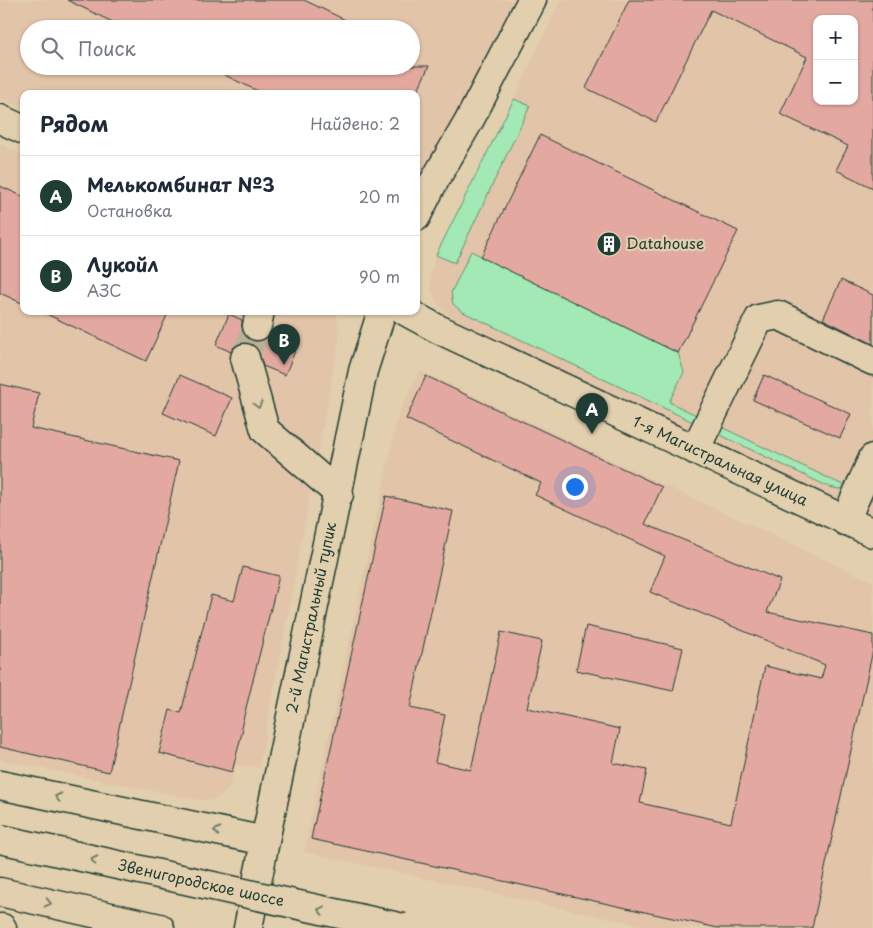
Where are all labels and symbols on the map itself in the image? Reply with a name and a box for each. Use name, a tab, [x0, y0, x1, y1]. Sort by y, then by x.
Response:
building icon: Datahouse	[596, 231, 622, 257]
place label: Datahouse	[626, 231, 704, 254]
pin: B	[268, 324, 300, 365]
pin: A	[576, 393, 608, 434]
one-way arrow	[252, 400, 263, 409]
street label: 1-я Магистральная улица	[629, 409, 813, 511]
your location	[562, 474, 588, 500]
street label: 2-й Магистральный тупик	[279, 520, 341, 715]
one-way arrow	[54, 792, 62, 803]
one-way arrow	[213, 826, 221, 836]
street label: Звенигородское шоссе	[116, 852, 287, 911]
one-way arrow	[89, 855, 98, 865]
one-way arrow	[43, 897, 52, 908]
one-way arrow	[316, 905, 325, 916]

